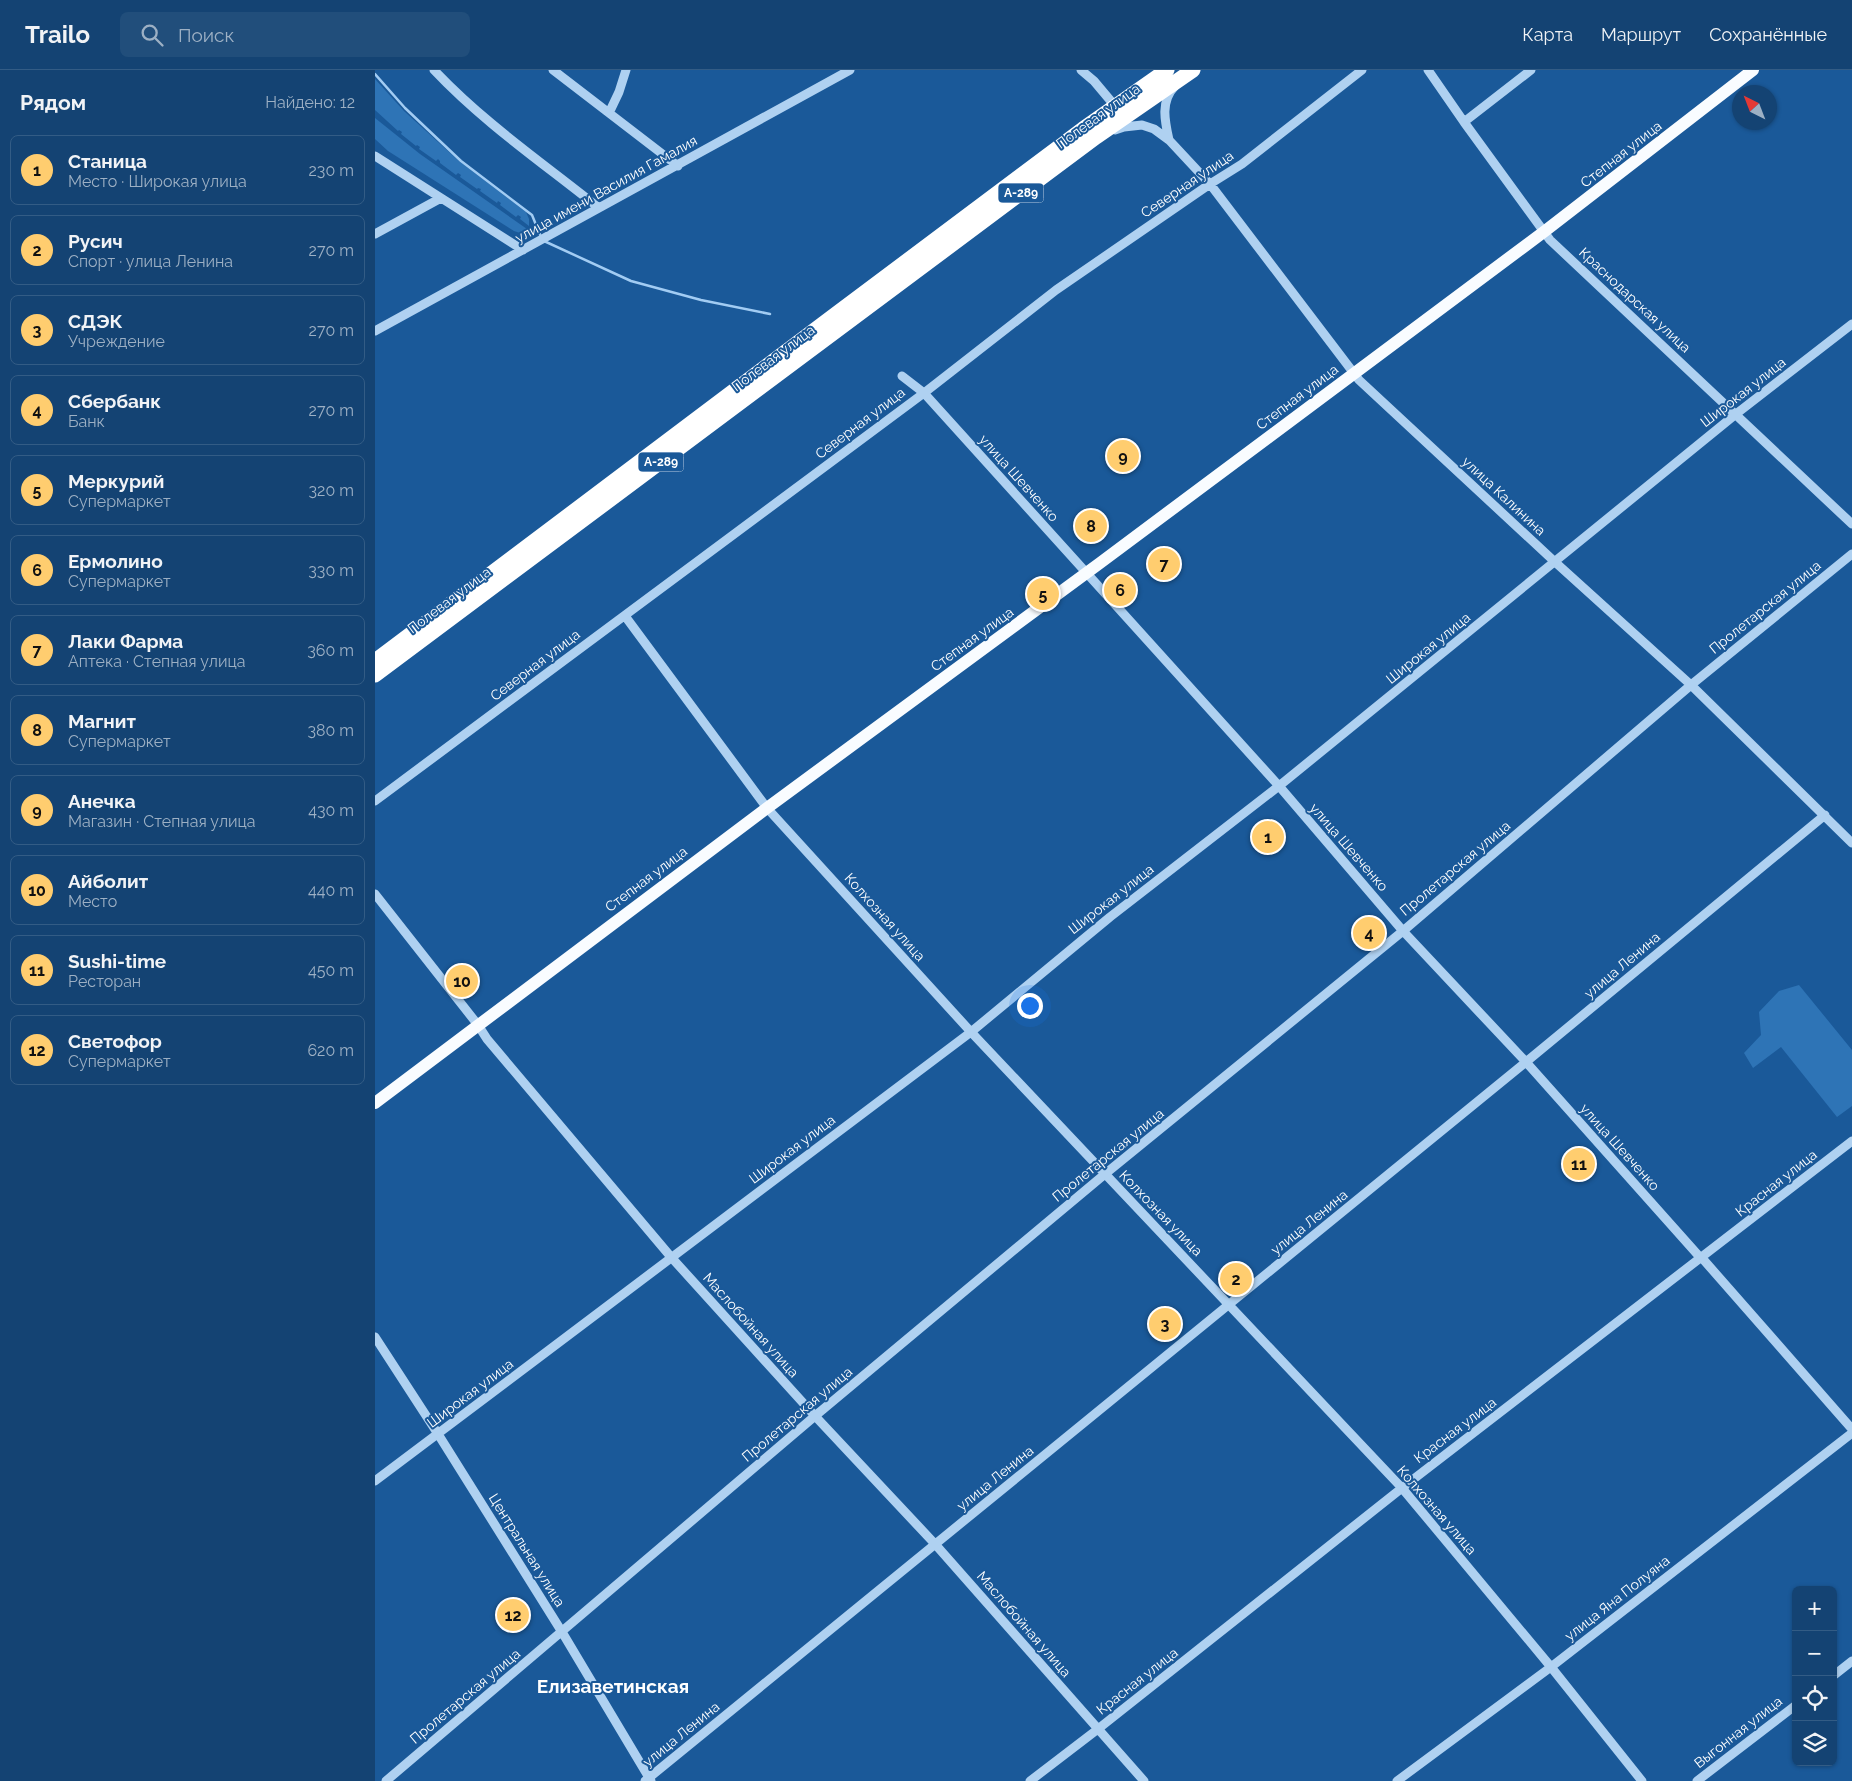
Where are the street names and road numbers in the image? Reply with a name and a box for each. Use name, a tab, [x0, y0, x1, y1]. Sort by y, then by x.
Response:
street label: Полевая улица	[1053, 80, 1143, 152]
street label: Степная улица	[1577, 117, 1665, 191]
street label: улица имени Василия Гамалия	[512, 132, 700, 246]
street label: Северная улица	[1138, 147, 1236, 221]
road number: А-289	[999, 184, 1043, 202]
street label: Краснодарская улица	[1576, 244, 1694, 356]
street label: Полевая улица	[728, 322, 818, 394]
street label: Широкая улица	[1697, 354, 1789, 430]
street label: Степная улица	[1253, 361, 1341, 433]
street label: Северная улица	[812, 384, 908, 462]
street label: улица Шевченко	[976, 431, 1062, 525]
road number: А-289	[639, 452, 683, 472]
street label: улица Калинина	[1459, 453, 1549, 539]
street label: Пролетарская улица	[1706, 557, 1824, 657]
street label: Полевая улица	[404, 564, 494, 636]
street label: Степная улица	[928, 604, 1016, 674]
street label: Широкая улица	[1383, 609, 1473, 687]
street label: Северная улица	[487, 626, 583, 704]
street label: улица Шевченко	[1307, 800, 1391, 894]
street label: Пролетарская улица	[1397, 817, 1513, 919]
street label: Степная улица	[602, 843, 690, 915]
street label: Широкая улица	[1065, 861, 1157, 937]
street label: Колхозная улица	[841, 870, 929, 964]
street label: улица Ленина	[1581, 929, 1663, 1001]
street label: улица Шевченко	[1577, 1100, 1663, 1194]
street label: Пролетарская улица	[1049, 1105, 1167, 1205]
street label: Широкая улица	[746, 1111, 838, 1187]
street label: Красная улица	[1732, 1146, 1820, 1220]
street label: Колхозная улица	[1116, 1167, 1206, 1259]
street label: улица Ленина	[1268, 1186, 1350, 1258]
street label: Маслобойная улица	[700, 1270, 802, 1380]
street label: Широкая улица	[424, 1355, 516, 1431]
street label: Пролетарская улица	[739, 1363, 855, 1465]
street label: Красная улица	[1411, 1394, 1499, 1466]
street label: улица Ленина	[954, 1442, 1036, 1514]
street label: Колхозная улица	[1394, 1462, 1480, 1558]
street label: Центральная улица	[486, 1491, 568, 1609]
street label: улица Яна Полуяна	[1561, 1552, 1673, 1644]
street label: Маслобойная улица	[974, 1568, 1074, 1680]
street label: Красная улица	[1093, 1644, 1181, 1718]
street label: Пролетарская улица	[407, 1645, 523, 1747]
street label: Выгонная улица	[1691, 1693, 1785, 1771]
street label: улица Ленина	[640, 1698, 722, 1770]

